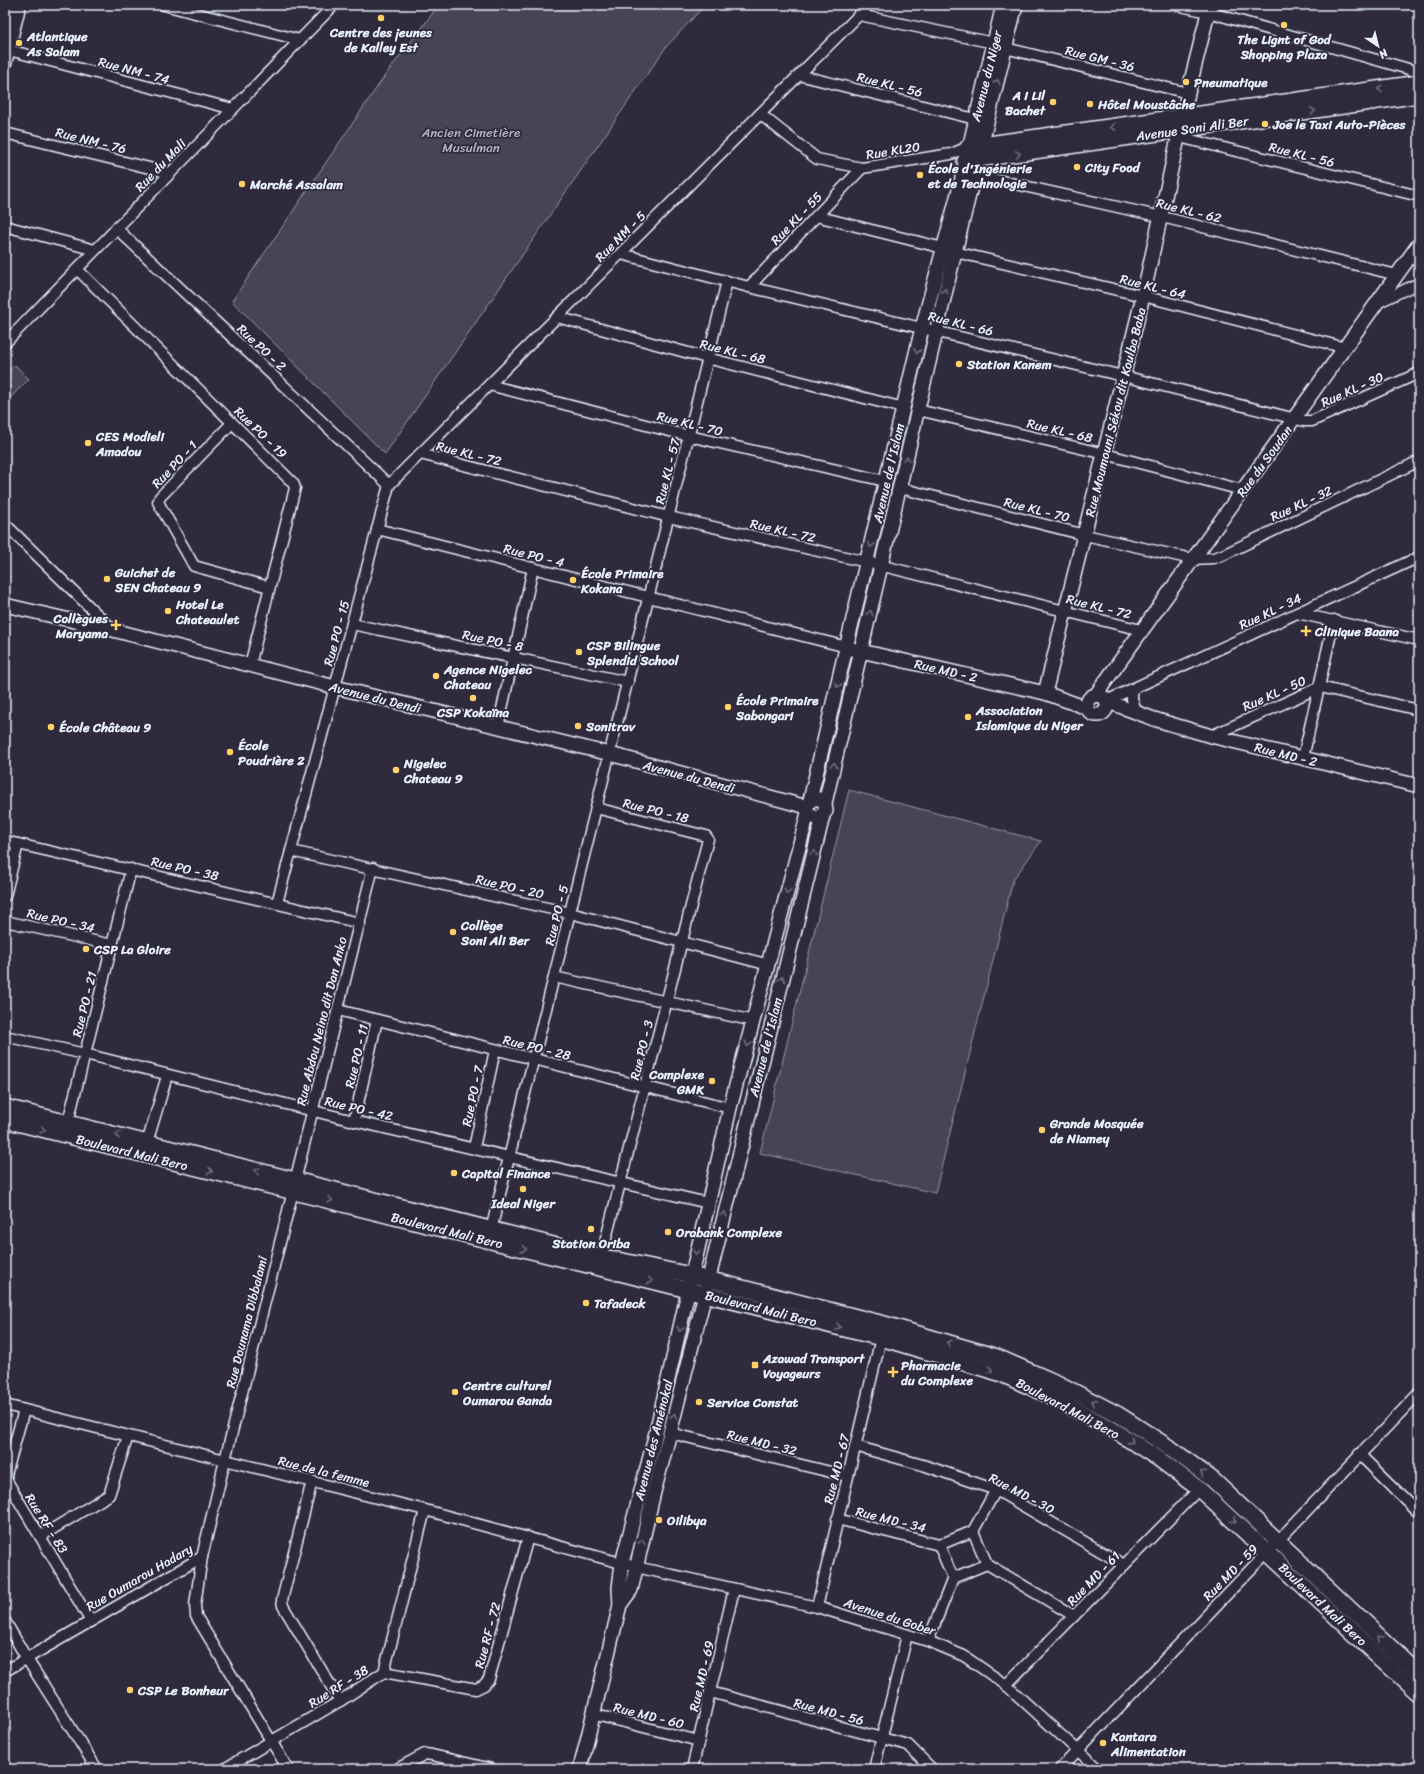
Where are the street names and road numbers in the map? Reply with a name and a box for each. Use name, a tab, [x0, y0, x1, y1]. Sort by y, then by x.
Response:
street label: Avenue du Niger	[964, 28, 1009, 125]
street label: Rue GM - 36	[1063, 39, 1137, 78]
street label: Rue NM - 74	[96, 50, 172, 91]
street label: Rue KL - 56	[855, 65, 925, 104]
street label: Avenue Soni Ali Ber	[1133, 109, 1250, 148]
street label: Rue NM - 76	[53, 121, 129, 160]
street label: Rue du Mali	[129, 133, 192, 197]
street label: Rue KL20	[864, 135, 922, 166]
street label: Rue KL - 56	[1267, 135, 1337, 174]
street label: Rue KL - 55	[765, 186, 828, 251]
street label: Rue KL - 62	[1154, 191, 1224, 230]
street label: Rue NM - 5	[589, 205, 652, 268]
street label: Rue KL - 64	[1118, 267, 1188, 306]
street label: Rue KL - 66	[926, 304, 996, 343]
street label: Rue Moumouni Sékou dit Koulba Baba	[1078, 305, 1153, 519]
street label: Rue PO - 2	[231, 318, 292, 377]
street label: Rue KL - 68	[698, 332, 768, 371]
street label: Rue KL - 30	[1317, 365, 1387, 414]
street label: Rue PO - 19	[228, 401, 293, 464]
street label: Rue KL - 70	[654, 404, 725, 443]
street label: Rue KL - 68	[1025, 412, 1095, 449]
street label: Rue du Soudan	[1230, 420, 1298, 502]
street label: Avenue de l'Islam	[866, 421, 911, 526]
street label: Rue PO - 1	[146, 434, 203, 494]
street label: Rue KL - 72	[434, 434, 504, 473]
street label: Rue KL - 57	[648, 434, 687, 506]
street label: Rue KL - 32	[1266, 479, 1337, 528]
street label: Rue KL - 70	[1001, 490, 1072, 529]
street label: Rue KL - 72	[748, 512, 818, 549]
street label: Rue PO - 4	[501, 537, 567, 574]
street label: Rue KL - 72	[1064, 587, 1134, 626]
street label: Rue KL - 34	[1235, 587, 1305, 636]
street label: Rue PO - 15	[317, 598, 356, 669]
street label: Rue PO - 8	[460, 623, 526, 658]
street label: Rue MD - 2	[912, 652, 980, 689]
street label: Rue KL - 50	[1239, 669, 1310, 718]
street label: Avenue du Dendi	[326, 675, 424, 720]
street label: Rue MD - 2	[1252, 736, 1320, 774]
street label: Avenue du Dendi	[640, 753, 738, 800]
street label: Rue PO - 18	[621, 791, 691, 830]
street label: Rue PO - 38	[149, 850, 221, 887]
street label: Rue PO - 20	[473, 867, 546, 906]
street label: Rue PO - 5	[538, 882, 575, 948]
street label: Rue PO - 34	[25, 902, 97, 939]
street label: Rue Abdou Neino dit Dan Anko	[289, 934, 354, 1108]
street label: Rue PO - 21	[65, 969, 104, 1039]
street label: Avenue de l'Islam	[742, 995, 789, 1100]
street label: Rue PO - 3	[623, 1018, 660, 1082]
street label: Rue PO - 11	[338, 1021, 375, 1090]
street label: Rue PO - 28	[501, 1028, 573, 1067]
street label: Rue PO - 7	[455, 1062, 490, 1128]
street label: Rue PO - 42	[322, 1089, 396, 1128]
street label: Boulevard Mali Bero	[73, 1127, 191, 1178]
street label: Boulevard Mali Bero	[388, 1205, 506, 1256]
street label: Rue Dounama Dibbalami	[219, 1253, 274, 1391]
street label: Boulevard Mali Bero	[702, 1283, 820, 1334]
street label: Boulevard Mali Bero	[1012, 1371, 1124, 1446]
street label: Avenue des Aménokal	[627, 1377, 680, 1504]
street label: Rue MD - 32	[725, 1423, 800, 1462]
street label: Rue MD - 67	[817, 1430, 857, 1507]
street label: Rue de la femme	[276, 1449, 372, 1494]
street label: Rue MD - 30	[985, 1466, 1059, 1520]
street label: Rue RF - 83	[19, 1488, 74, 1558]
street label: Rue MD - 34	[853, 1500, 929, 1539]
street label: Rue Oumarou Hadary	[81, 1537, 197, 1617]
street label: Rue MD - 59	[1197, 1538, 1264, 1606]
street label: Rue MD - 61	[1061, 1545, 1126, 1611]
street label: Boulevard Mali Bero	[1273, 1557, 1373, 1652]
street label: Avenue du Gober	[840, 1590, 939, 1642]
street label: Rue RF - 72	[468, 1599, 507, 1671]
street label: Rue MD - 69	[682, 1638, 721, 1714]
street label: Rue RF - 38	[303, 1659, 373, 1714]
street label: Rue MD - 56	[791, 1691, 867, 1732]
street label: Rue MD - 60	[611, 1696, 687, 1735]

